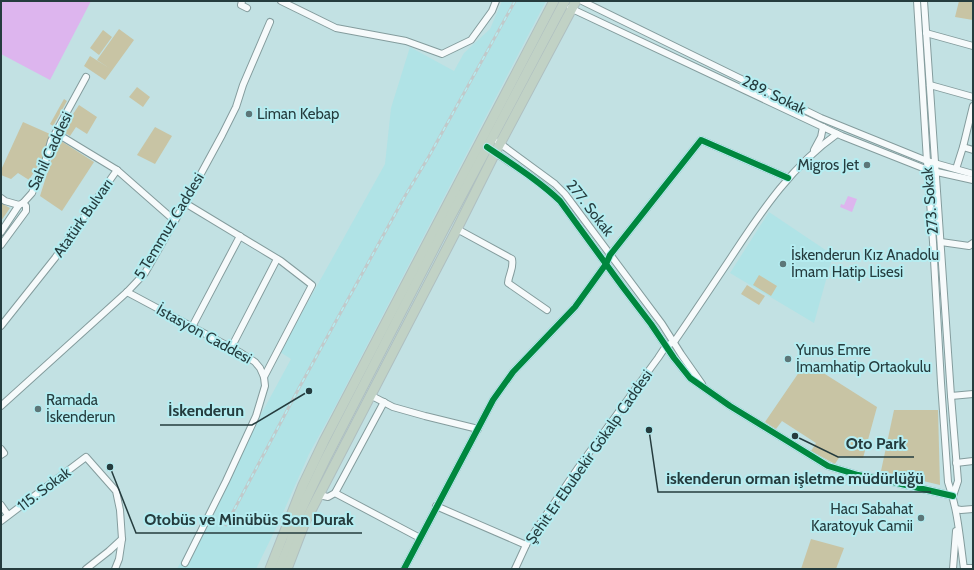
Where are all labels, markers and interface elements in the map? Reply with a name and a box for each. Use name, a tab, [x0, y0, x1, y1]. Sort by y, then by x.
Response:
street label: 289. Sokak	[739, 72, 809, 118]
place label: Liman Kebap	[257, 105, 339, 123]
street label: Sahil Caddesi	[24, 109, 76, 193]
marker: Liman Kebap	[244, 109, 254, 119]
place label: Migros Jet	[798, 156, 859, 174]
marker: Migros Jet	[862, 160, 872, 170]
street label: 273. Sokak	[918, 166, 942, 235]
street label: 5 Temmuz Caddesi	[130, 170, 208, 282]
street label: Atatürk Bulvarı	[49, 175, 117, 261]
street label: 277. Sokak	[562, 176, 618, 240]
place label: İskenderun Kız Anadolu İmam Hatip Lisesi	[791, 245, 939, 281]
marker: İskenderun Kız Anadolu İmam Hatip Lisesi	[778, 259, 788, 269]
street label: İstasyon Caddesi	[153, 300, 255, 368]
place label: Yunus Emre İmamhatip Ortaokulu	[795, 341, 931, 376]
marker: Yunus Emre İmamhatip Ortaokulu	[783, 354, 793, 364]
street label: Şehit Er Ebubekir Gökalp Caddesi	[522, 366, 656, 548]
place label: Ramada İskenderun	[46, 391, 115, 426]
callout: İskenderun	[160, 397, 252, 425]
text: İskenderun	[168, 401, 244, 420]
marker: Ramada İskenderun	[33, 404, 43, 414]
callout: Oto Park	[838, 429, 914, 457]
text: Oto Park	[846, 434, 907, 453]
street label: 115. Sokak	[14, 463, 74, 515]
callout: iskenderun orman işletme müdürlüğü	[658, 464, 931, 492]
text: iskenderun orman işletme müdürlüğü	[666, 469, 924, 488]
place label: Hacı Sabahat Karatoyuk Camii	[811, 500, 913, 535]
callout: Otobüs ve Minübüs Son Durak	[136, 505, 362, 533]
text: Otobüs ve Minübüs Son Durak	[144, 510, 354, 529]
marker: Hacı Sabahat Karatoyuk Camii	[916, 513, 926, 523]

